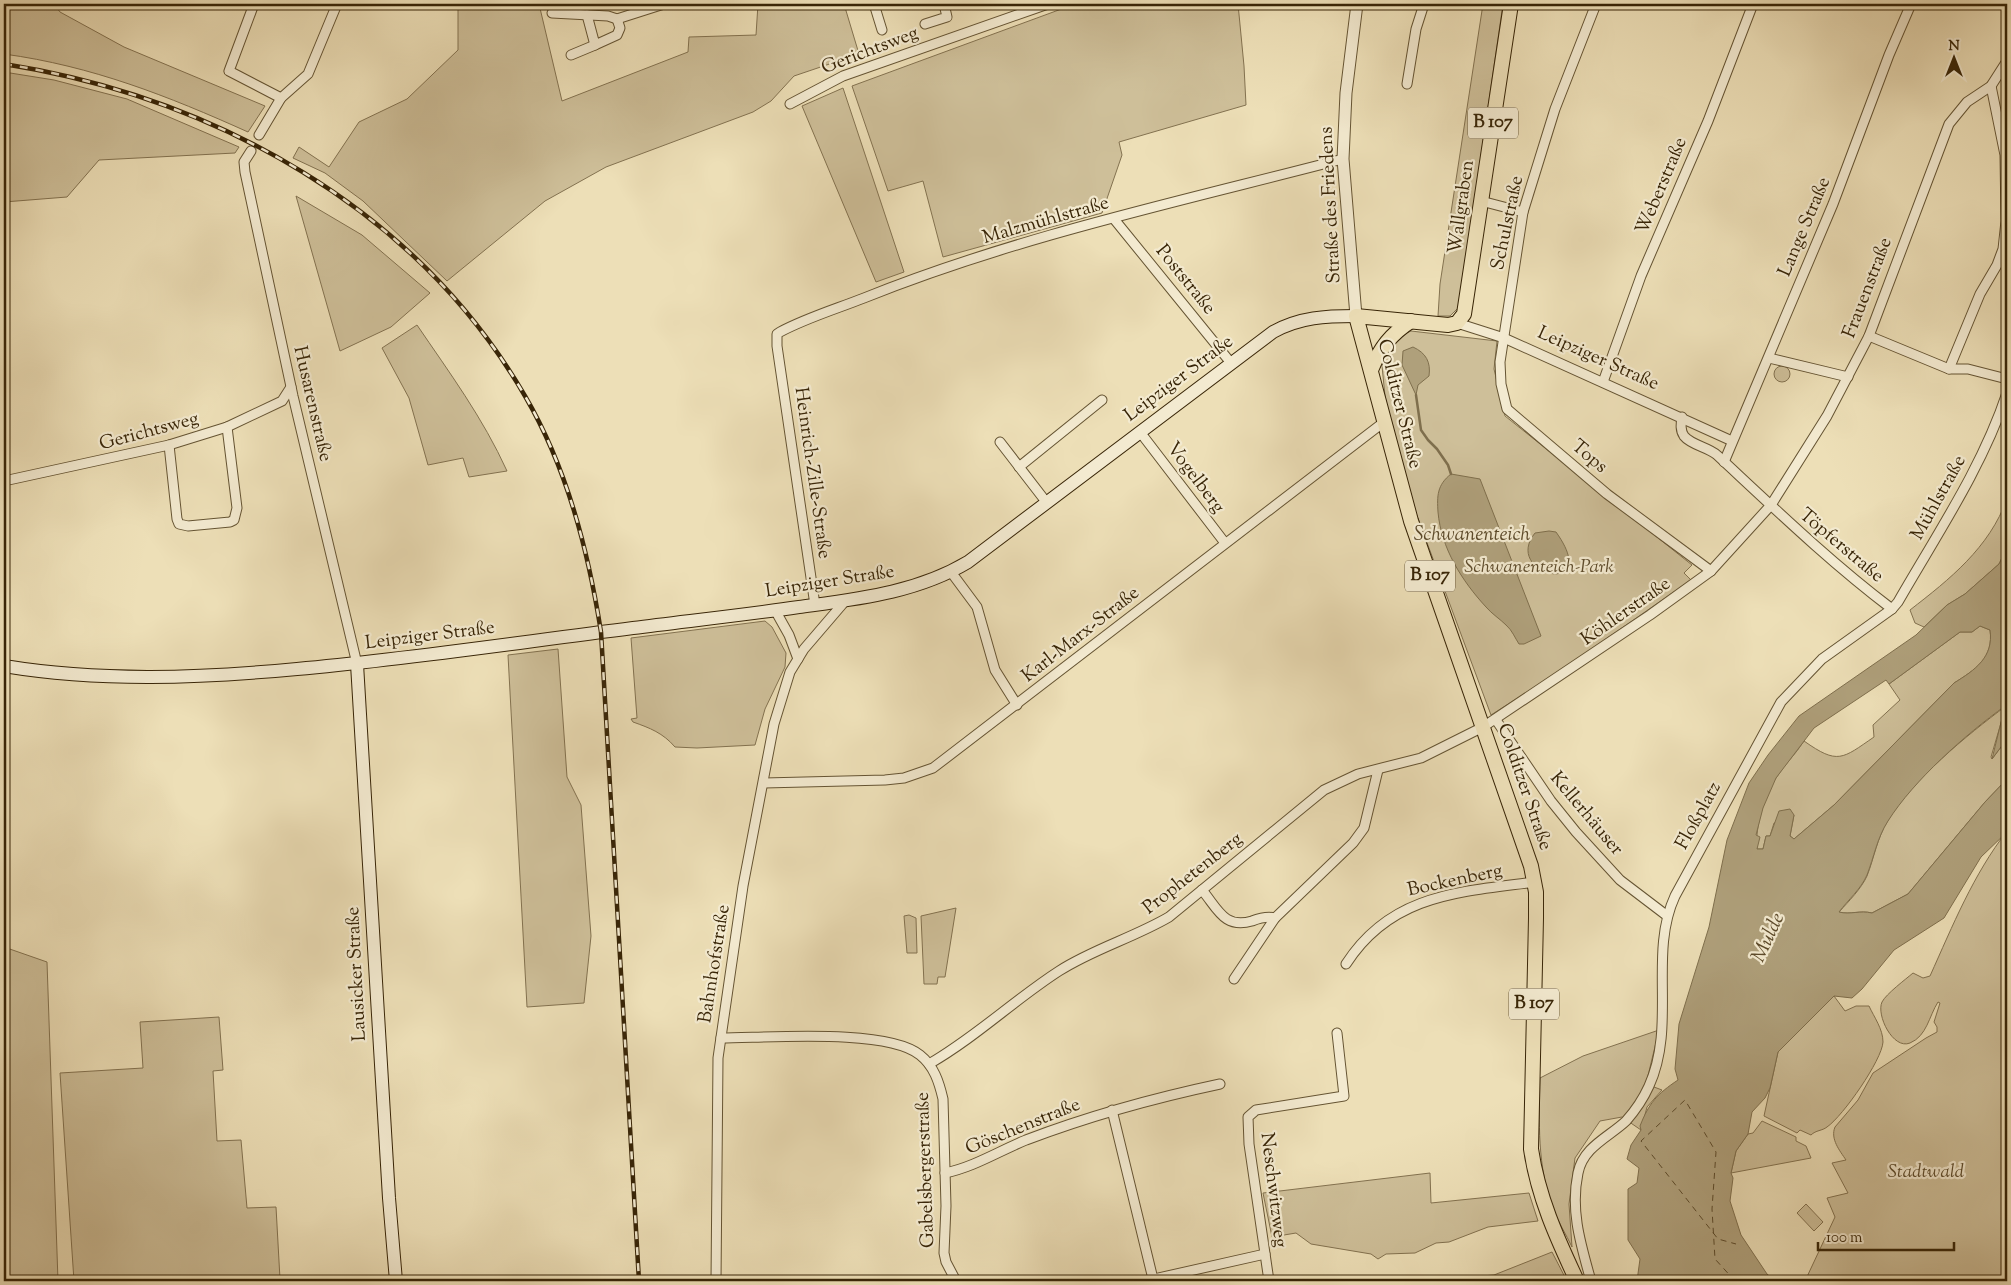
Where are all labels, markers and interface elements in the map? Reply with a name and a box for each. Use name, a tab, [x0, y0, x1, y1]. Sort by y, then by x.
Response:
street label: Gerichtsweg	[818, 20, 922, 82]
north arrow	[1928, 32, 1978, 82]
text: N	[1948, 37, 1960, 57]
road number: B 107	[1468, 108, 1518, 138]
street label: Straße des Friedens	[1313, 126, 1349, 284]
street label: Weberstraße	[1629, 133, 1695, 239]
street label: Wallgraben	[1442, 158, 1482, 256]
street label: Schulstraße	[1485, 173, 1531, 273]
street label: Lange Straße	[1772, 173, 1838, 281]
street label: Malzmühlstraße	[980, 190, 1113, 252]
street label: Frauenstraße	[1836, 234, 1900, 342]
street label: Poststraße	[1148, 239, 1222, 321]
street label: Leipziger Straße	[1533, 320, 1663, 398]
street label: Leipziger Straße	[1119, 329, 1239, 429]
street label: Colditzer Straße	[1370, 336, 1428, 472]
street label: Husarenstraße	[286, 344, 338, 465]
street label: Heinrich-Zille-Straße	[787, 385, 837, 561]
street label: Gerichtsweg	[96, 406, 202, 458]
street label: Tops	[1565, 434, 1613, 480]
street label: Vogelberg	[1159, 437, 1231, 519]
street label: Mühlstraße	[1905, 451, 1973, 545]
street label: Töpferstraße	[1793, 502, 1889, 590]
water label: Schwanenteich	[1414, 521, 1531, 550]
park label: Schwanenteich-Park	[1464, 554, 1614, 581]
street label: Leipziger Straße	[763, 558, 897, 606]
road number: B 107	[1405, 560, 1455, 592]
street label: Köhlerstraße	[1576, 571, 1677, 653]
street label: Karl-Marx-Straße	[1016, 580, 1146, 690]
street label: Leipziger Straße	[364, 615, 497, 657]
street label: Colditzer Straße	[1490, 720, 1558, 854]
street label: Kellerhäuser	[1543, 766, 1629, 862]
street label: Floßplatz	[1669, 777, 1729, 855]
street label: Prophetenberg	[1137, 826, 1249, 922]
street label: Bockenberg	[1405, 858, 1505, 904]
street label: Bahnhofstraße	[692, 903, 738, 1025]
street label: Lausicker Straße	[340, 906, 374, 1042]
water label: Mulde	[1745, 908, 1793, 968]
road number: B 107	[1509, 989, 1559, 1020]
street label: Gabelsbergerstraße	[910, 1091, 942, 1248]
street label: Göschenstraße	[962, 1092, 1085, 1162]
street label: Neschwitzweg	[1253, 1131, 1293, 1249]
park label: Stadtwald	[1888, 1159, 1965, 1186]
scale bar	[1818, 1220, 1955, 1252]
text: 100 m	[1826, 1228, 1863, 1249]

